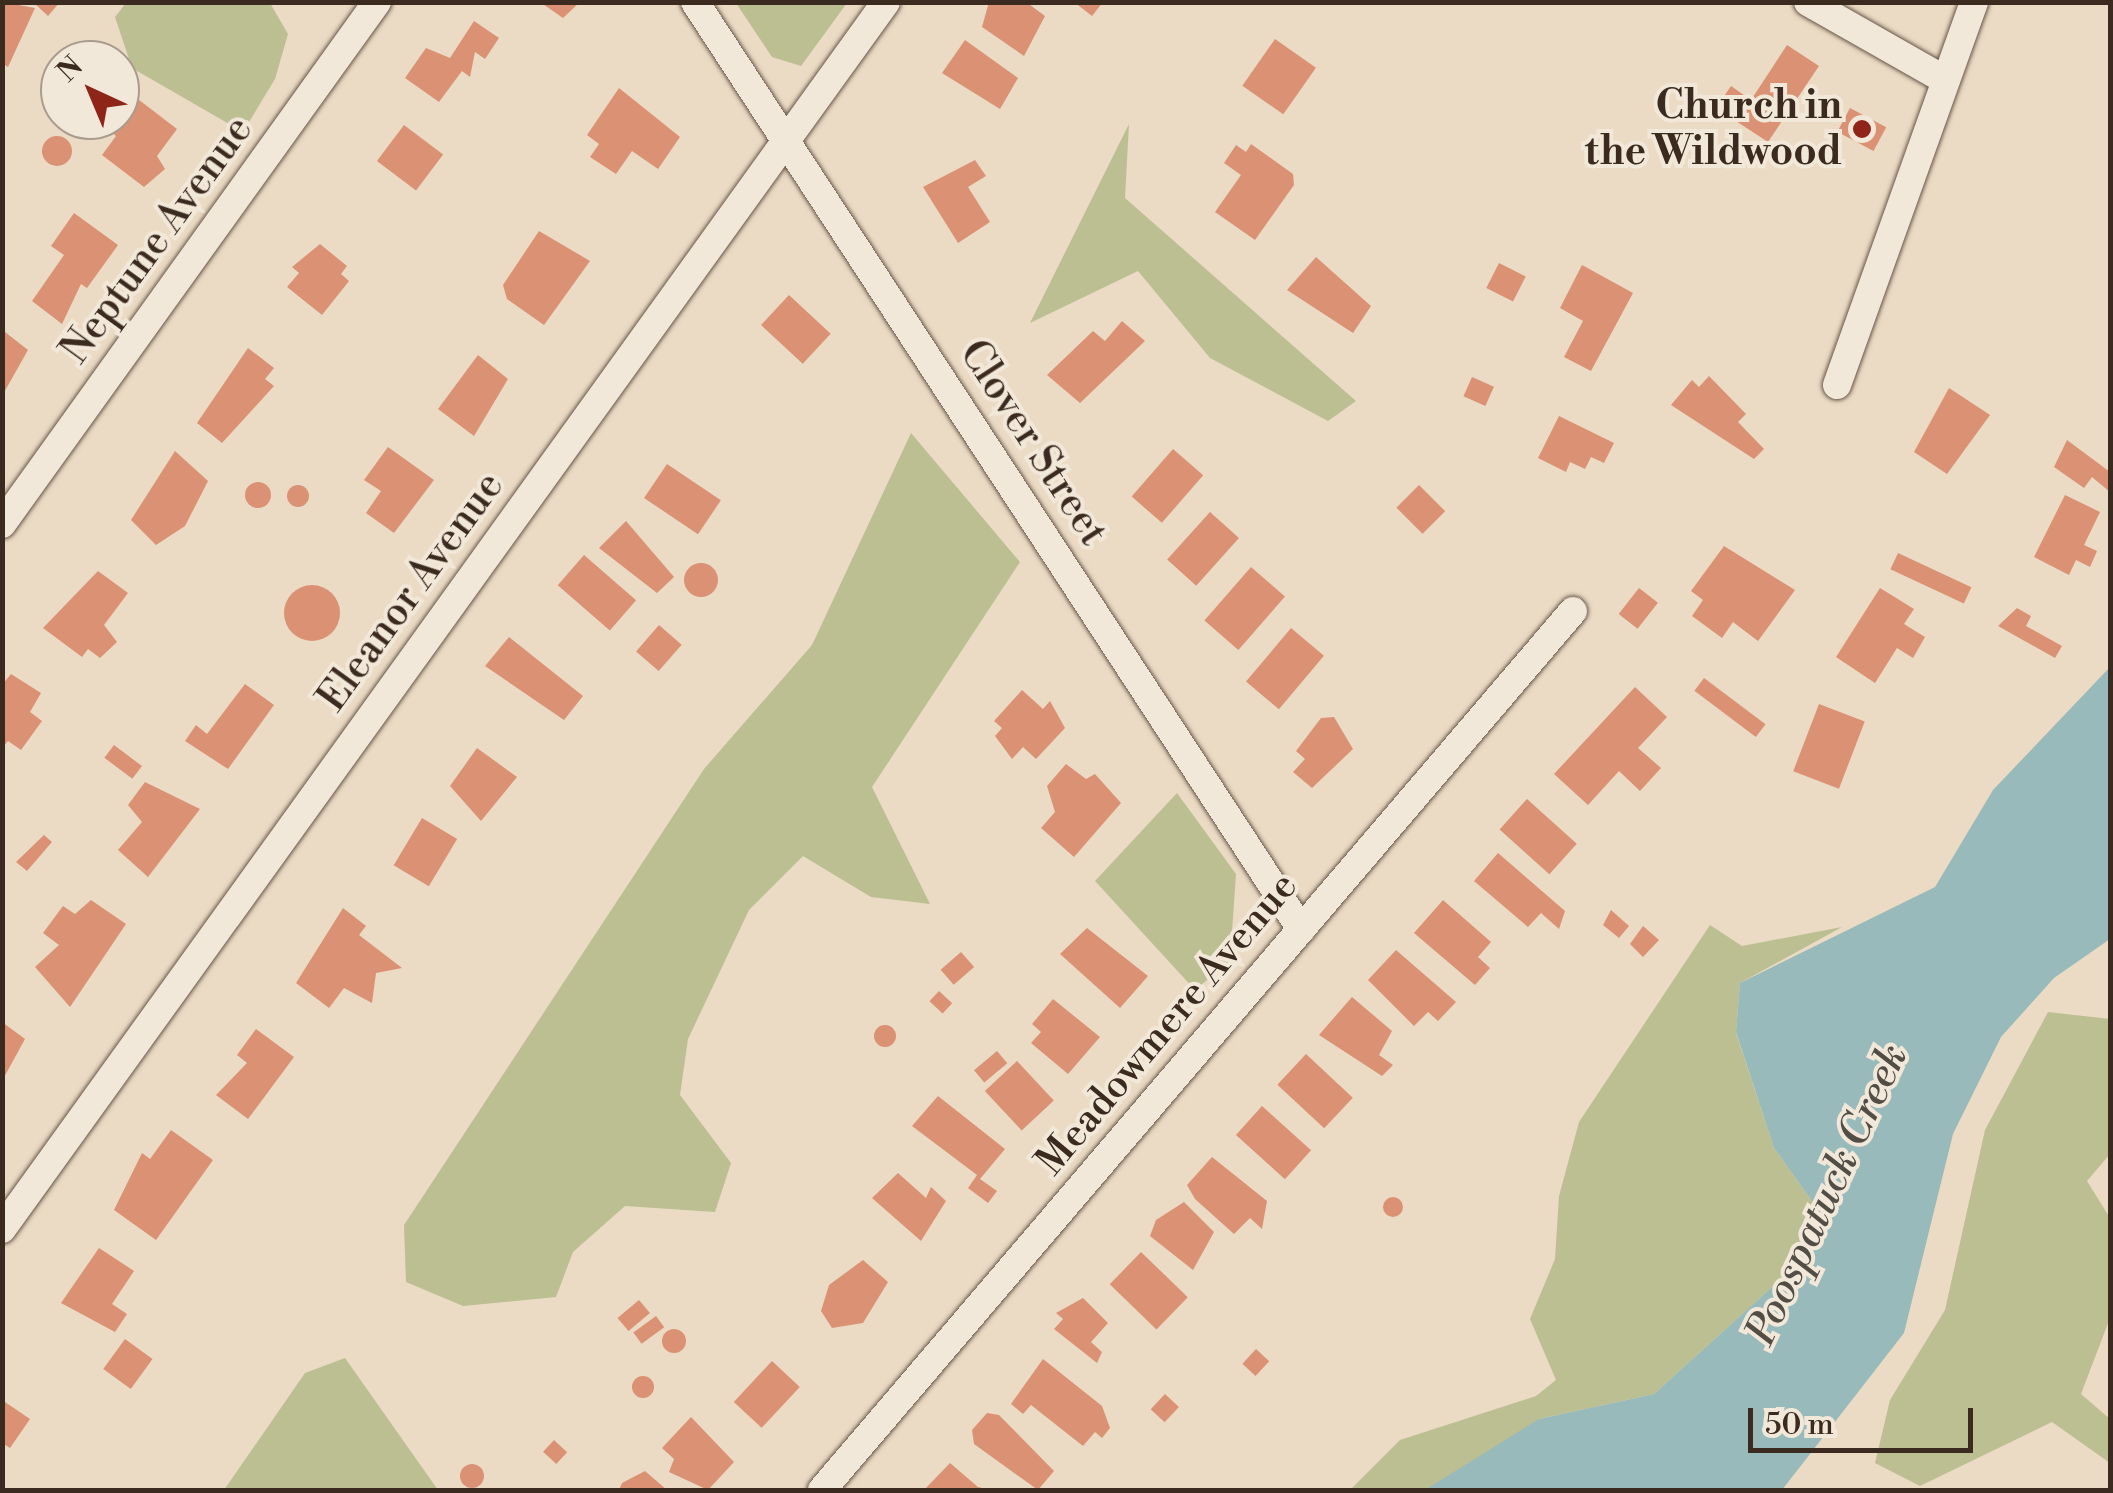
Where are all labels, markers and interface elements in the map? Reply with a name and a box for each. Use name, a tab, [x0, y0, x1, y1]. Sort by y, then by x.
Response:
north arrow	[40, 40, 140, 140]
text: N	[50, 49, 90, 90]
place label: Church in the Wildwood	[1584, 82, 1842, 176]
street label: Neptune Avenue	[51, 107, 263, 373]
marker: Church in the Wildwood	[1851, 118, 1873, 140]
street label: Clover Street	[949, 332, 1117, 554]
street label: Eleanor Avenue	[308, 463, 514, 721]
street label: Meadowmere Avenue	[1026, 863, 1308, 1185]
water label: Poospatuck Creek	[1736, 1037, 1920, 1353]
scale bar	[1753, 1388, 1978, 1450]
text: 50 m	[1765, 1406, 1834, 1444]

